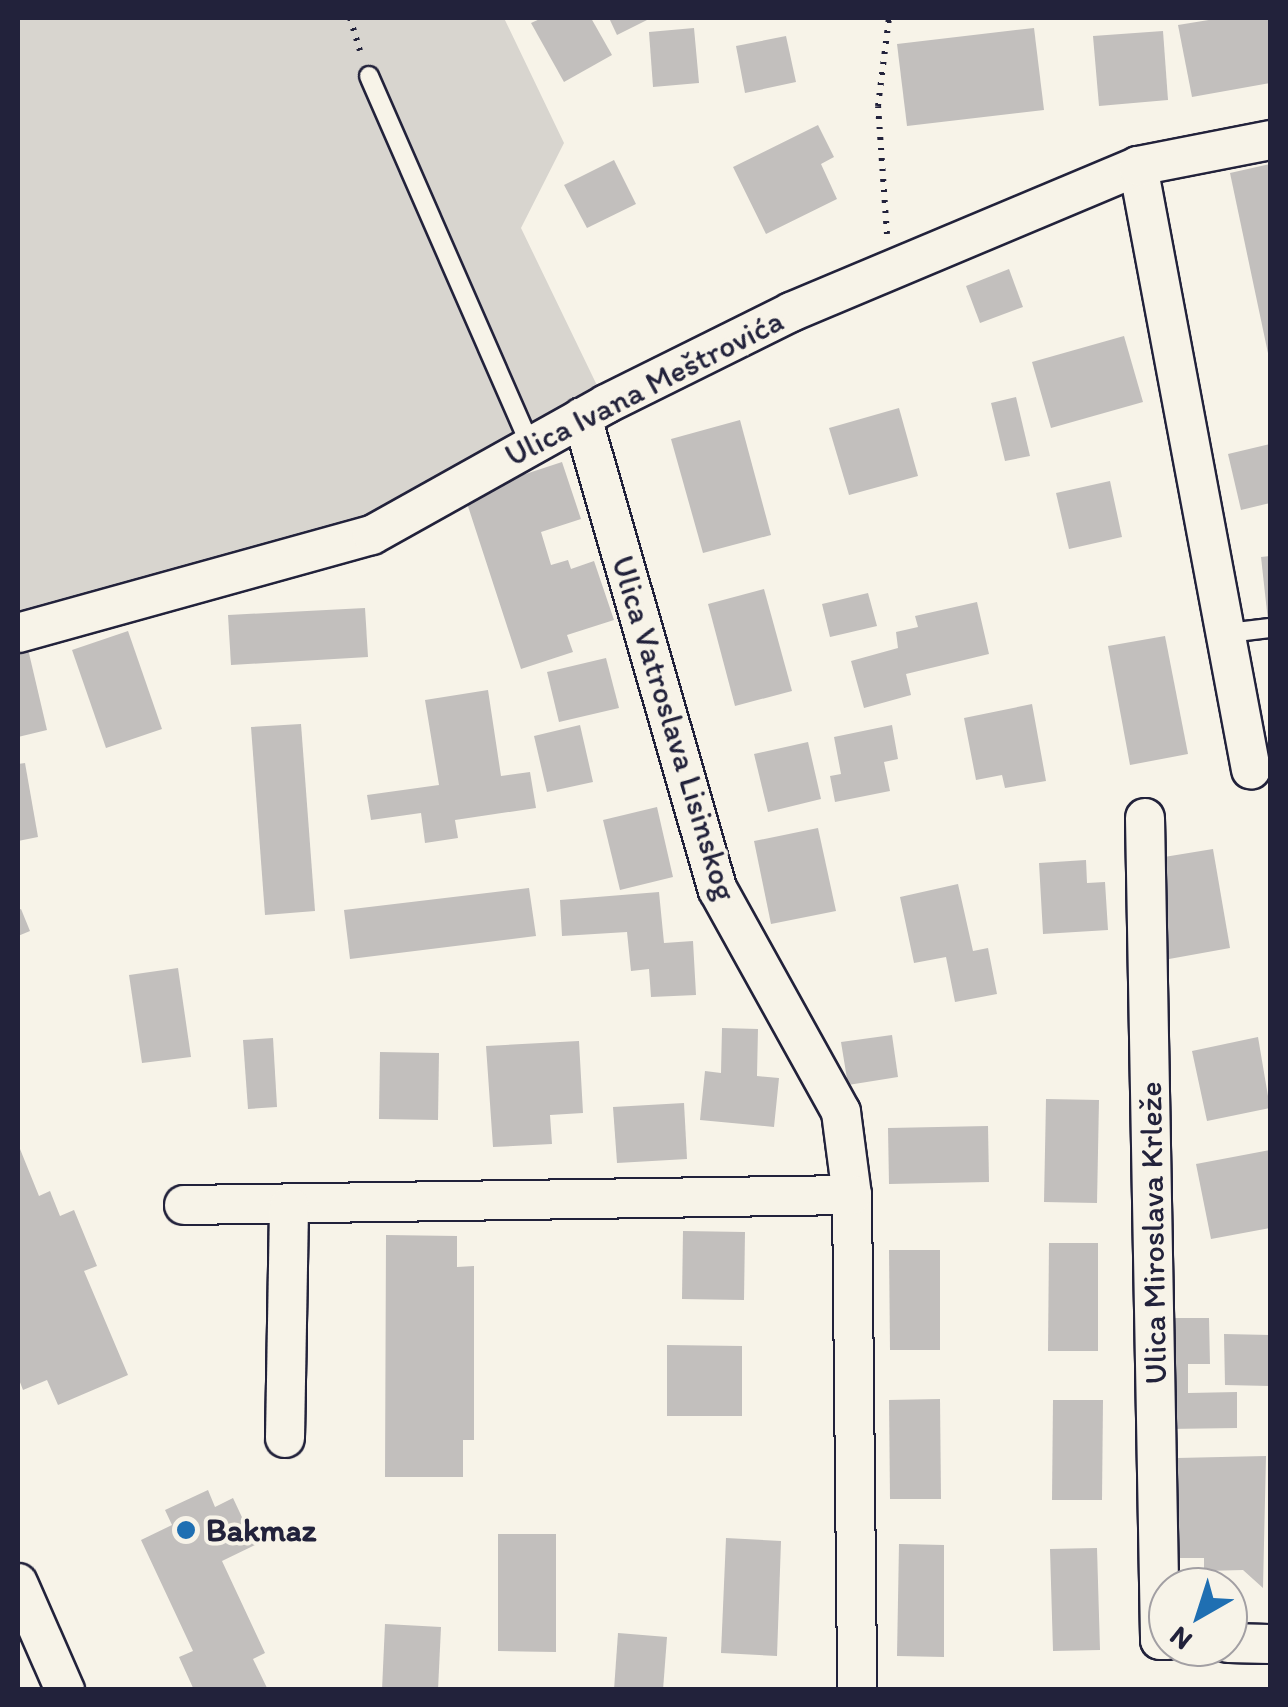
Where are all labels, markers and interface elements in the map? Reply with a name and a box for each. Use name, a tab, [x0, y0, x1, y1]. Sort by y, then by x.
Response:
street label: Ulica Ivana Meštrovića	[498, 301, 790, 475]
street label: Ulica Vatroslava Lisinskog	[604, 552, 744, 904]
street label: Ulica Miroslava Krleže	[1131, 1081, 1175, 1385]
place label: Bakmaz	[206, 1511, 316, 1549]
marker: Bakmaz	[175, 1519, 197, 1541]
north arrow	[1148, 1567, 1248, 1667]
text: N	[1162, 1620, 1198, 1658]

